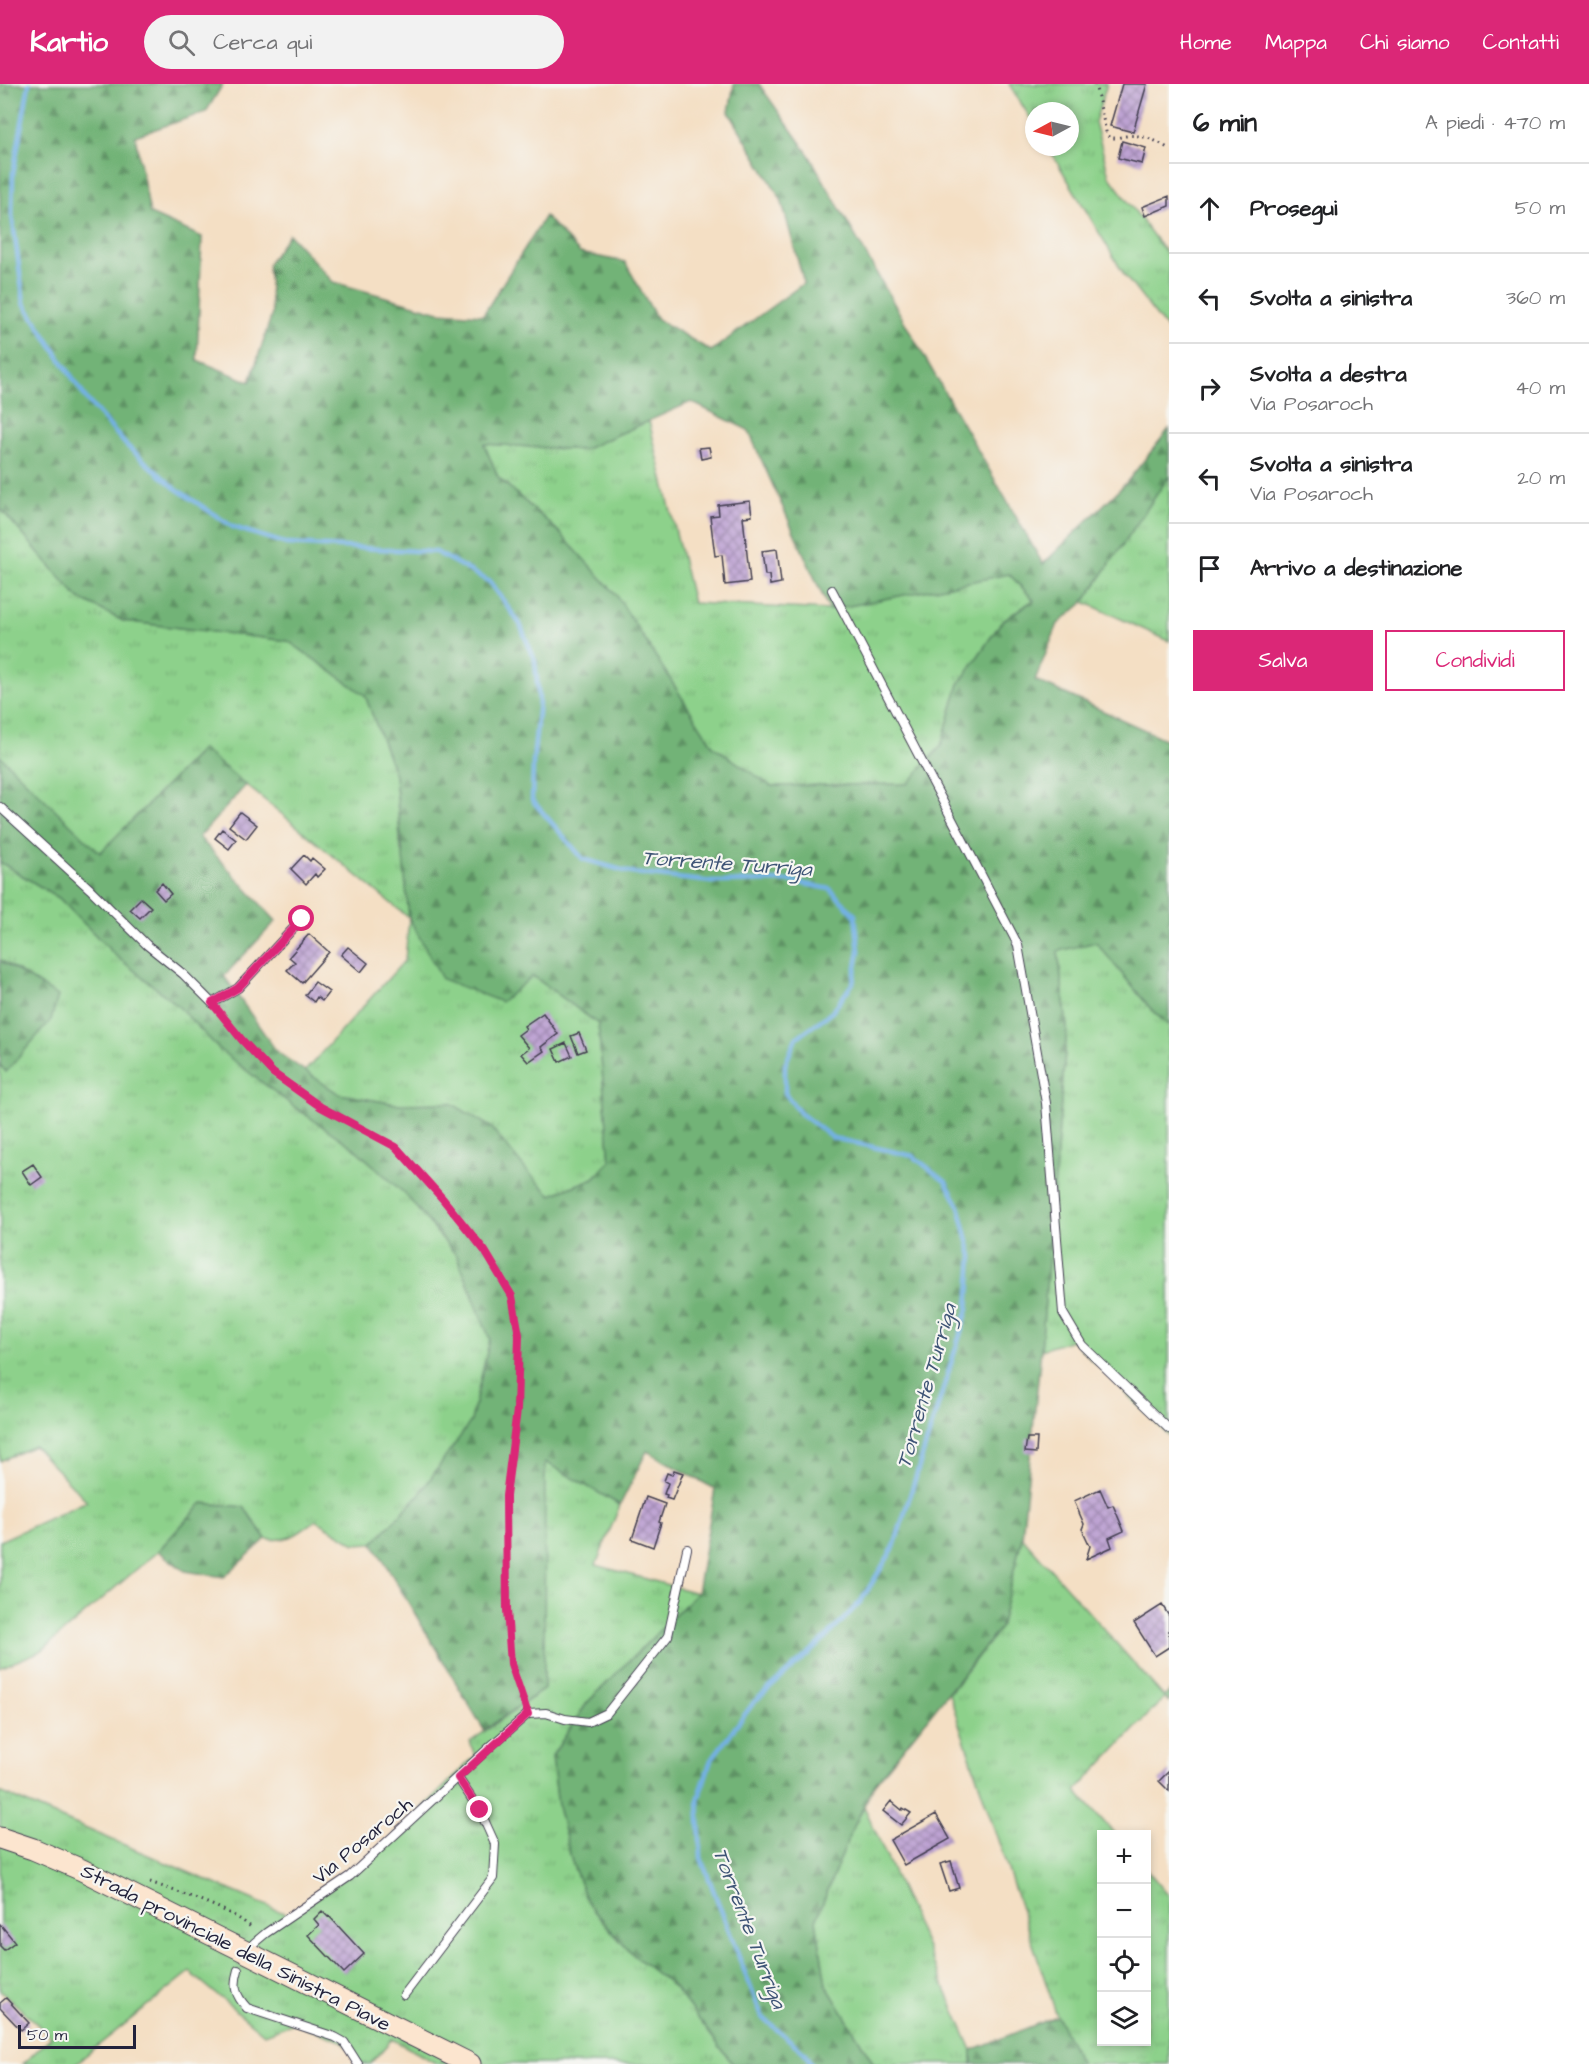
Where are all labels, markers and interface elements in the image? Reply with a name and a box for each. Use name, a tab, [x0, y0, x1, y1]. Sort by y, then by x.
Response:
search box	[144, 15, 564, 69]
text: Kartio	[30, 23, 108, 62]
icon: search	[165, 26, 198, 59]
text: Cerca qui	[213, 27, 312, 58]
text: Home	[1180, 28, 1232, 57]
text: Mappa	[1265, 28, 1327, 57]
text: Chi siamo	[1360, 28, 1449, 57]
text: Contatti	[1482, 28, 1559, 57]
north arrow	[1025, 102, 1079, 156]
text: 6 min	[1193, 105, 1257, 141]
text: A piedi · 470 m	[1425, 109, 1565, 137]
icon: ahead	[1193, 192, 1226, 225]
text: Prosegui	[1250, 193, 1337, 224]
text: 50 m	[1515, 194, 1565, 222]
icon: left	[1193, 282, 1226, 315]
text: Svolta a sinistra	[1250, 283, 1412, 314]
text: 360 m	[1506, 284, 1565, 312]
text: Svolta a destra	[1250, 359, 1407, 390]
icon: right	[1193, 372, 1226, 405]
text: 40 m	[1515, 374, 1565, 402]
text: Via Posaroch	[1250, 390, 1373, 418]
text: Svolta a sinistra	[1250, 449, 1412, 480]
icon: left	[1193, 462, 1226, 495]
text: 20 m	[1517, 464, 1565, 492]
text: Via Posaroch	[1250, 480, 1373, 508]
icon: arrive	[1193, 552, 1226, 585]
text: Arrivo a destinazione	[1250, 553, 1462, 584]
button: Salva	[1193, 630, 1373, 691]
button: Condividi	[1385, 630, 1565, 691]
water label: Torrente Turriga	[641, 843, 814, 885]
route start	[288, 905, 314, 931]
water label: Torrente Turriga	[889, 1299, 965, 1472]
street label: Via Posaroch	[307, 1791, 419, 1891]
route end	[466, 1796, 492, 1822]
map controls	[1097, 1830, 1151, 2046]
button: +	[1097, 1830, 1151, 1884]
water label: Torrente Turriga	[705, 1844, 794, 2014]
street label: Strada provinciale della Sinistra Piave	[76, 1857, 395, 2039]
button: −	[1097, 1884, 1151, 1938]
button: locate	[1097, 1938, 1151, 1992]
button: layers	[1097, 1992, 1151, 2046]
scale bar	[18, 2022, 136, 2050]
text: 50 m	[27, 2024, 67, 2046]

